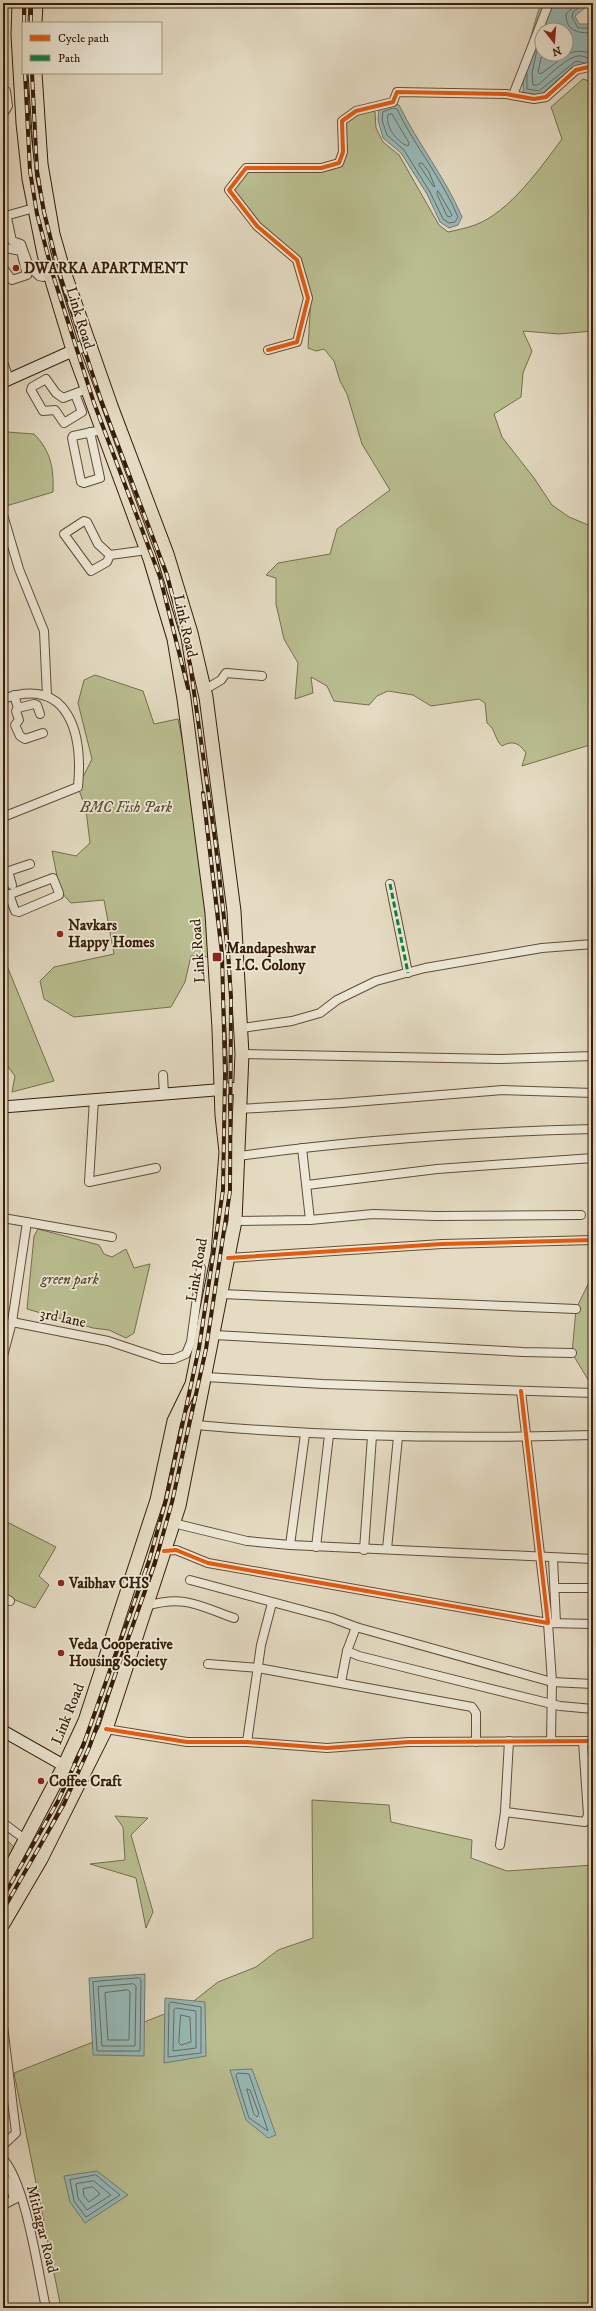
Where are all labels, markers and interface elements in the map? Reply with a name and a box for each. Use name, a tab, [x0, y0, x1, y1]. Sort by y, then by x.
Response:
legend	[22, 22, 162, 74]
north arrow	[534, 22, 574, 62]
text: Cycle path	[58, 31, 110, 46]
text: N	[550, 43, 563, 59]
text: Path	[58, 51, 81, 66]
place label: DWARKA APARTMENT	[24, 259, 189, 278]
marker: DWARKA APARTMENT	[11, 263, 21, 273]
street label: Link Road	[62, 285, 99, 352]
street label: Link Road	[169, 593, 202, 660]
park label: BMC Fish Park	[79, 798, 173, 817]
place label: Navkars Happy Homes	[68, 916, 154, 952]
street label: Link Road	[186, 918, 210, 984]
marker: Navkars Happy Homes	[55, 929, 65, 939]
place label: Mandapeshwar - I.C. Colony	[226, 939, 316, 975]
marker: Mandapeshwar - I.C. Colony	[211, 951, 223, 963]
street label: Link Road	[182, 1236, 212, 1303]
park label: green park	[39, 1270, 99, 1289]
street label: 3rd lane	[38, 1304, 88, 1332]
place label: Vaibhav CHS	[68, 1574, 149, 1593]
marker: Vaibhav CHS	[56, 1578, 66, 1588]
place label: Veda Cooperative Housing Society	[68, 1635, 173, 1671]
marker: Veda Cooperative Housing Society	[56, 1648, 66, 1658]
street label: Link Road	[47, 1680, 89, 1747]
place label: Coffee Craft	[49, 1772, 122, 1791]
marker: Coffee Craft	[36, 1776, 46, 1786]
street label: Mithagar Road	[22, 2183, 62, 2276]

